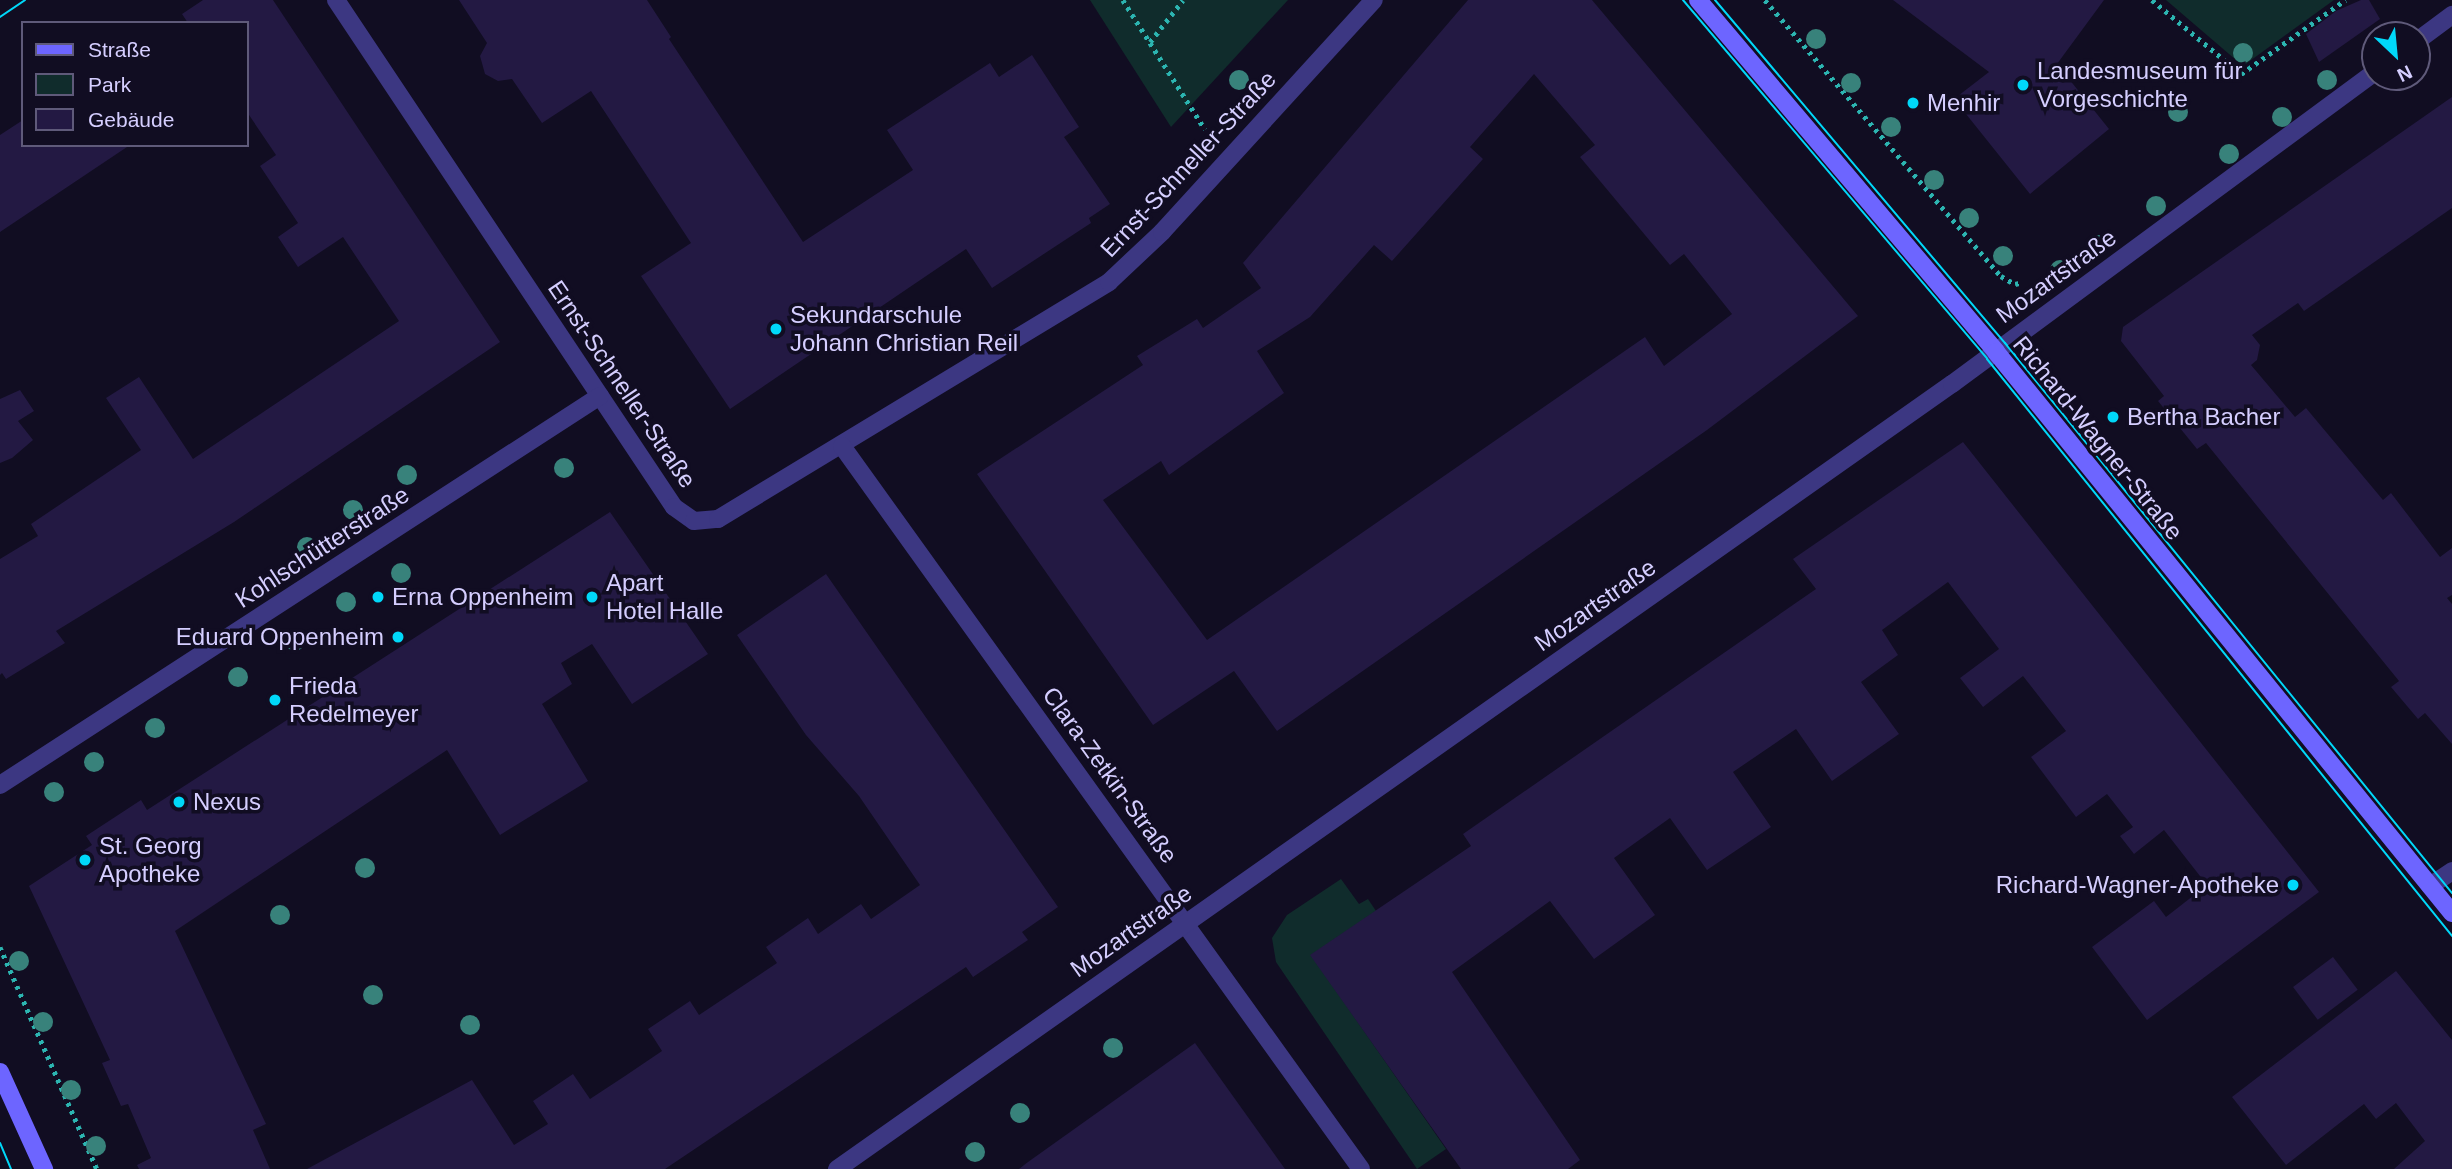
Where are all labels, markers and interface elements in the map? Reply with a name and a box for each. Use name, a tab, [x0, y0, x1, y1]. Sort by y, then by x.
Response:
legend	[21, 21, 248, 147]
north arrow	[2361, 21, 2431, 91]
text: Straße	[88, 38, 151, 61]
place label: Landesmuseum für Vorgeschichte	[2037, 57, 2242, 113]
text: N	[2394, 61, 2415, 86]
street label: Ernst-Schneller-Straße	[1094, 65, 1282, 263]
text: Park	[88, 73, 131, 96]
marker: Landesmuseum für Vorgeschichte	[2015, 77, 2031, 93]
place label: Menhir	[1927, 89, 2000, 117]
marker: Menhir	[1905, 95, 1921, 111]
text: Gebäude	[88, 108, 174, 131]
street label: Mozartstraße	[1990, 223, 2122, 329]
street label: Ernst-Schneller-Straße	[542, 275, 702, 493]
place label: Sekundarschule Johann Christian Reil	[790, 301, 1018, 357]
marker: Sekundarschule Johann Christian Reil	[768, 321, 784, 337]
street label: Richard-Wagner-Straße	[2007, 330, 2189, 546]
place label: Bertha Bacher	[2127, 403, 2280, 431]
marker: Bertha Bacher	[2105, 409, 2121, 425]
street label: Kohlschütterstraße	[230, 480, 414, 614]
street label: Mozartstraße	[1529, 553, 1661, 657]
place label: Apart Hotel Halle	[606, 569, 723, 625]
place label: Erna Oppenheim	[392, 583, 573, 611]
marker: Erna Oppenheim	[370, 589, 386, 605]
marker: Apart Hotel Halle	[584, 589, 600, 605]
place label: Eduard Oppenheim	[176, 623, 384, 651]
marker: Eduard Oppenheim	[390, 629, 406, 645]
place label: Frieda Redelmeyer	[289, 672, 418, 728]
street label: Clara-Zetkin-Straße	[1036, 681, 1184, 869]
marker: Frieda Redelmeyer	[267, 692, 283, 708]
place label: Nexus	[193, 788, 261, 816]
marker: Nexus	[171, 794, 187, 810]
place label: St. Georg Apotheke	[99, 832, 202, 888]
marker: St. Georg Apotheke	[77, 852, 93, 868]
place label: Richard-Wagner-Apotheke	[1996, 871, 2279, 899]
marker: Richard-Wagner-Apotheke	[2285, 877, 2301, 893]
street label: Mozartstraße	[1065, 879, 1197, 983]

